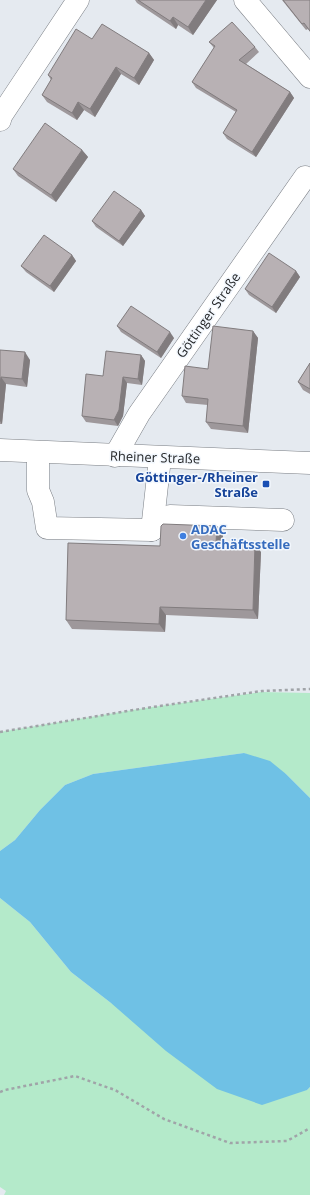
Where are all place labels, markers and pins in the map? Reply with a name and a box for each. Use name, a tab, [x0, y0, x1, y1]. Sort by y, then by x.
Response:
place label: Göttinger-/Rheiner Straße	[135, 468, 258, 501]
marker: Göttinger-/Rheiner Straße	[261, 479, 271, 489]
place label: ADAC Geschäftsstelle	[191, 520, 290, 553]
marker: ADAC Geschäftsstelle	[178, 531, 188, 541]

